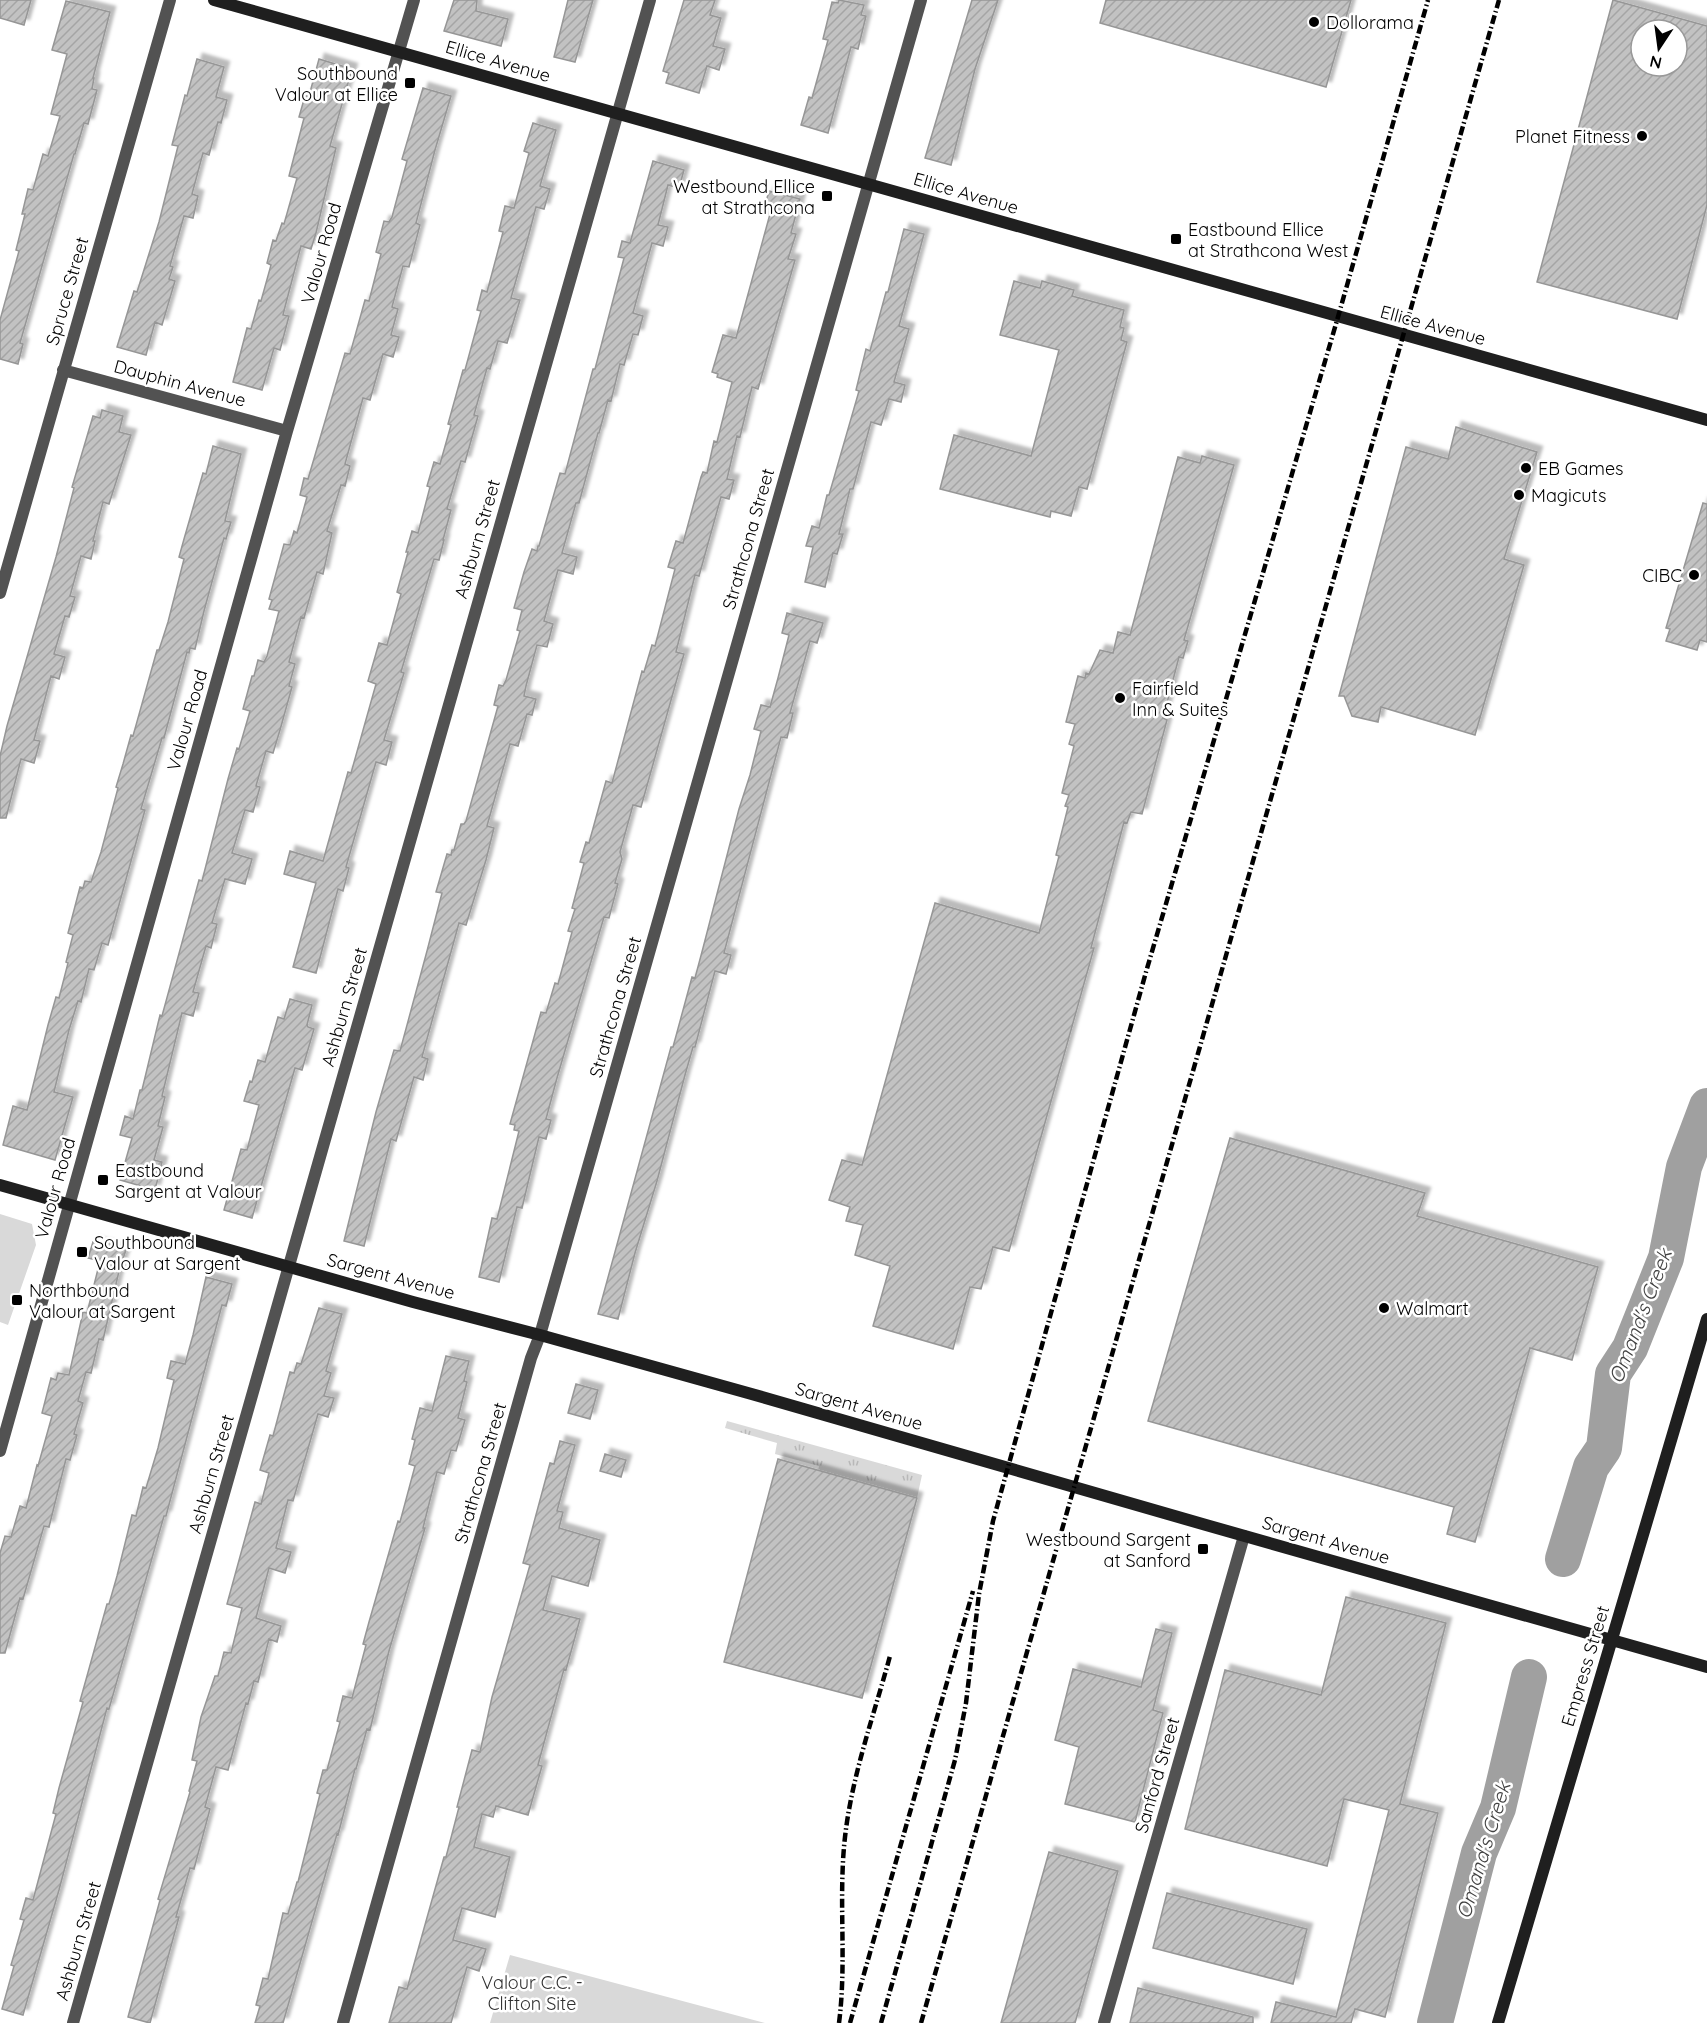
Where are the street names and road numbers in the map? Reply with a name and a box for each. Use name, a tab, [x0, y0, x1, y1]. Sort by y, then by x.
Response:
street label: Ellice Avenue	[443, 35, 553, 87]
street label: Ellice Avenue	[911, 167, 1021, 219]
street label: Valour Road	[296, 200, 346, 306]
street label: Spruce Street	[41, 234, 93, 348]
street label: Ellice Avenue	[1378, 300, 1488, 350]
street label: Dauphin Avenue	[111, 354, 249, 412]
street label: Strathcona Street	[717, 466, 779, 612]
street label: Ashburn Street	[449, 477, 505, 601]
street label: Valour Road	[162, 667, 212, 773]
street label: Strathcona Street	[584, 934, 646, 1080]
street label: Ashburn Street	[316, 945, 372, 1069]
street label: Valour Road	[30, 1135, 80, 1241]
street label: Sargent Avenue	[324, 1248, 458, 1304]
street label: Sargent Avenue	[793, 1377, 925, 1435]
street label: Strathcona Street	[449, 1400, 511, 1546]
street label: Ashburn Street	[183, 1412, 239, 1536]
street label: Sargent Avenue	[1260, 1511, 1392, 1569]
street label: Empress Street	[1556, 1603, 1614, 1729]
street label: Sanford Street	[1129, 1714, 1185, 1836]
street label: Ashburn Street	[50, 1879, 106, 2003]

